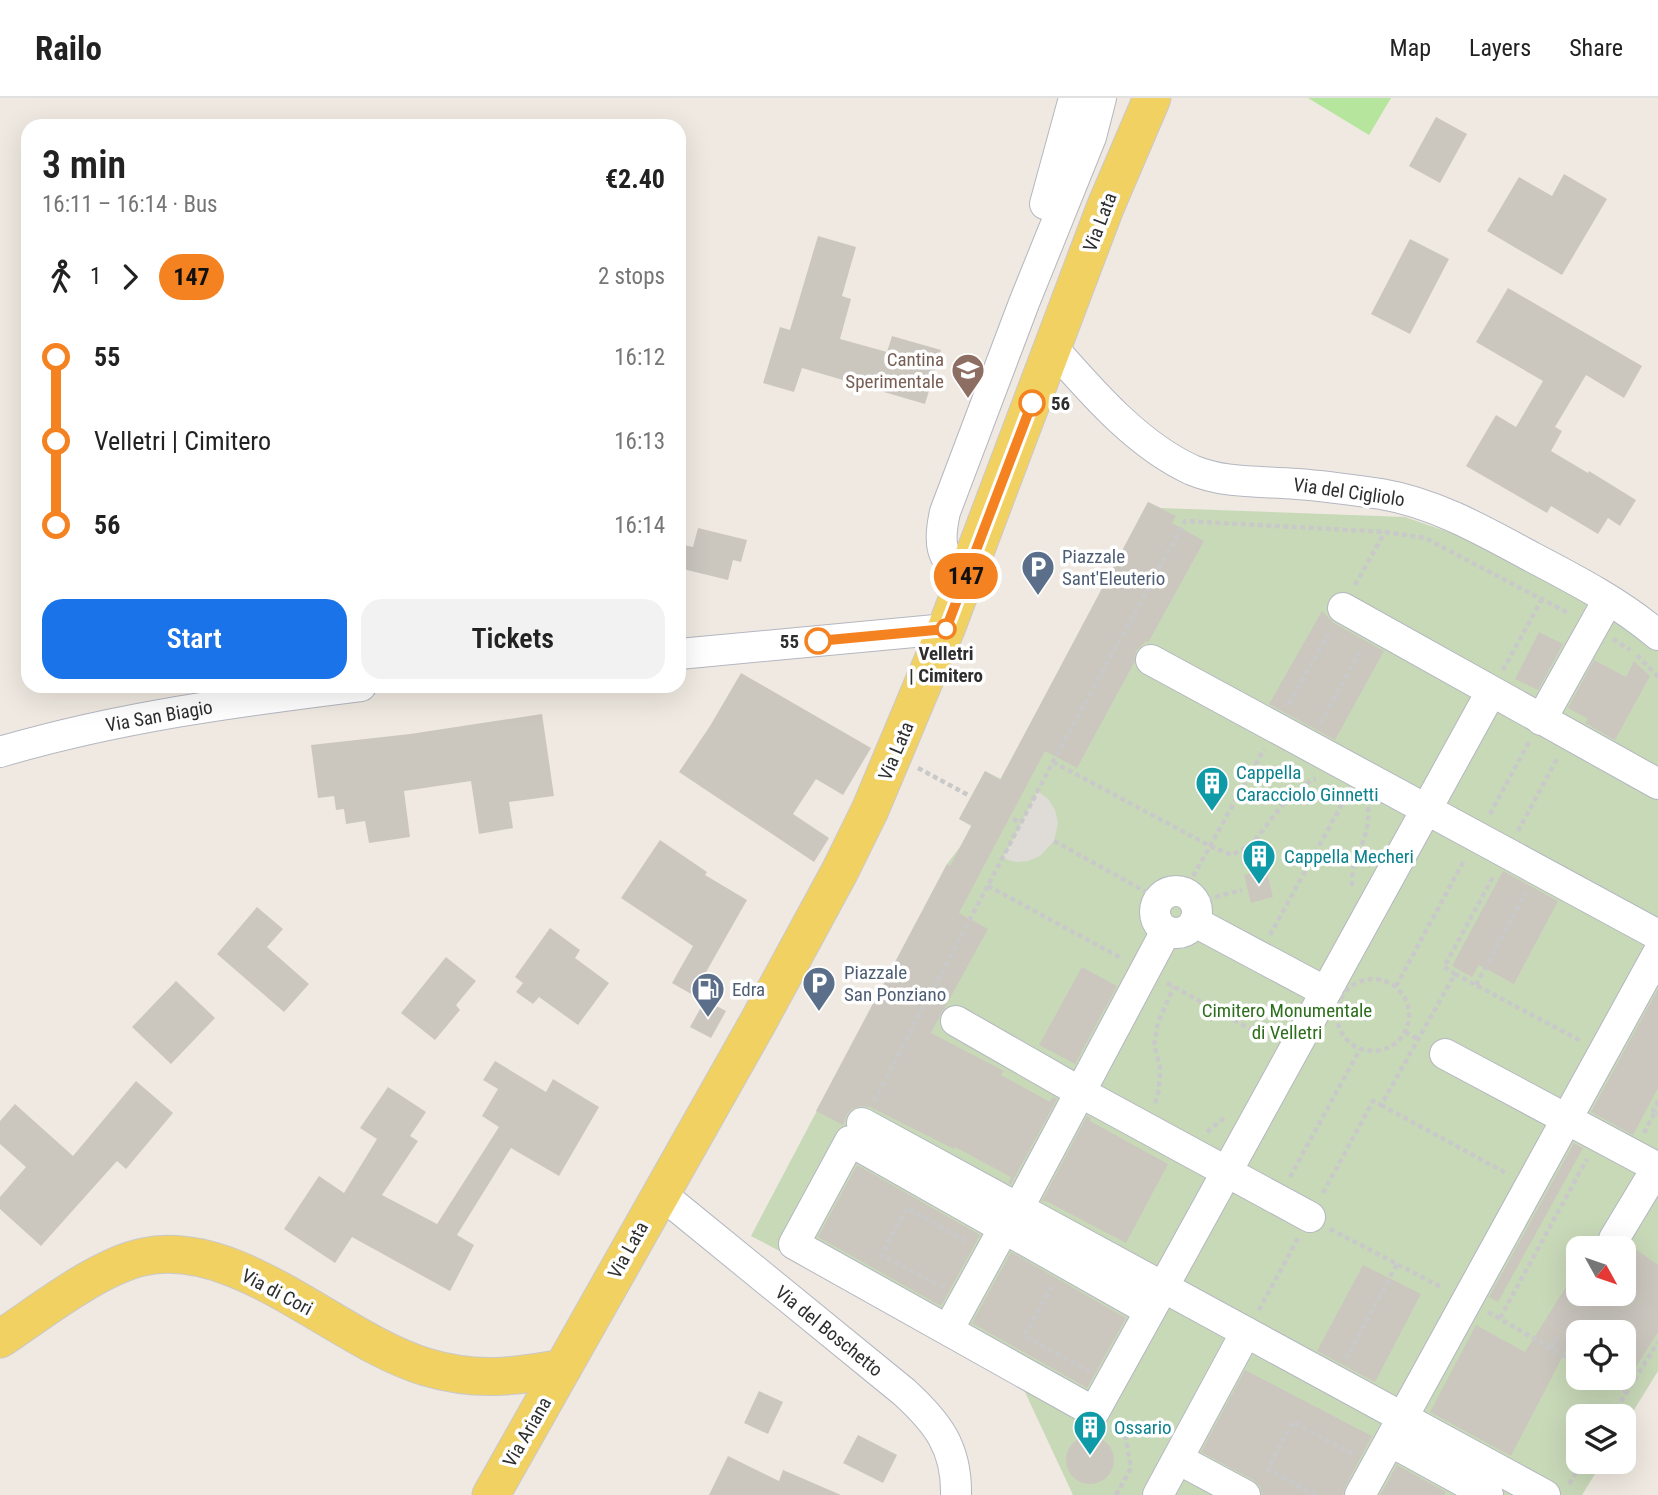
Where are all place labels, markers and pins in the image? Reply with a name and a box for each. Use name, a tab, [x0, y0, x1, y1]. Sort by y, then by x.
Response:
place label: Cantina Sperimentale	[845, 348, 944, 393]
school or university icon: Cantina Sperimentale	[949, 351, 987, 400]
marker: 56	[1019, 390, 1045, 416]
place label: 56	[1051, 392, 1070, 415]
place label: Piazzale Sant'Eleuterio	[1062, 545, 1165, 590]
parking icon: Piazzale Sant'Eleuterio	[1019, 548, 1057, 597]
marker: Velletri | Cimitero	[936, 619, 956, 639]
marker: 55	[805, 628, 831, 654]
place label: 55	[780, 630, 799, 653]
place label: Velletri | Cimitero	[909, 642, 983, 687]
place label: Cappella Caracciolo Ginnetti	[1236, 761, 1379, 806]
building icon: Cappella Caracciolo Ginnetti	[1193, 764, 1231, 813]
building icon: Cappella Mecheri	[1240, 837, 1278, 886]
place label: Cappella Mecheri	[1284, 845, 1414, 868]
place label: Piazzale San Ponziano	[844, 961, 946, 1006]
parking icon: Piazzale San Ponziano	[800, 964, 838, 1013]
fuel station icon: Edra	[689, 970, 727, 1019]
place label: Edra	[732, 978, 765, 1001]
building icon: Ossario	[1071, 1408, 1109, 1457]
place label: Ossario	[1114, 1416, 1172, 1439]

